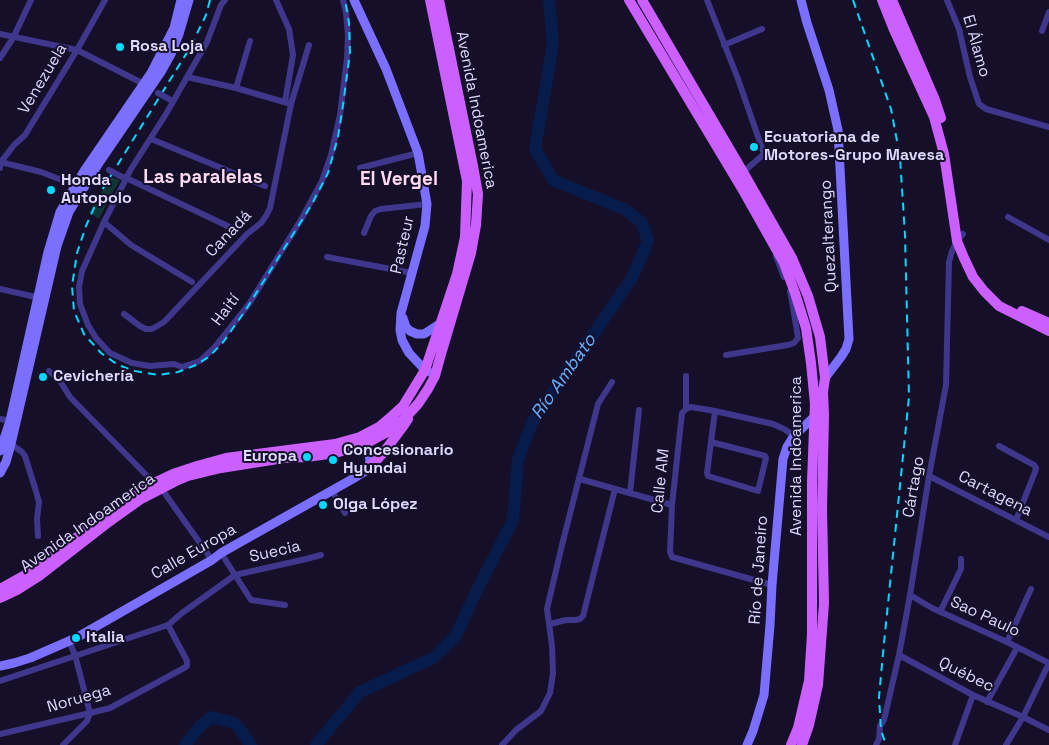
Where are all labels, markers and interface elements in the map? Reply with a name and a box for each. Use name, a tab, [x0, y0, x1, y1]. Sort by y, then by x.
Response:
street label: El Álamo	[958, 13, 994, 79]
street label: Avenida Indoamerica	[451, 30, 501, 190]
place label: Rosa Loja	[130, 37, 204, 57]
street label: Venezuela	[15, 40, 71, 118]
marker: Rosa Loja	[114, 41, 126, 53]
place label: Ecuatoriana de Motores-Grupo Mavesa	[764, 128, 944, 166]
marker: Ecuatoriana de Motores-Grupo Mavesa	[748, 141, 760, 153]
district label: Las paralelas	[143, 167, 263, 189]
district label: El Vergel	[360, 169, 438, 191]
place label: Honda Autopolo	[61, 171, 132, 209]
street label: Quezalterango	[816, 179, 842, 293]
marker: Honda Autopolo	[45, 184, 57, 196]
street label: Canadá	[202, 207, 256, 261]
street label: Pasteur	[387, 214, 419, 276]
street label: Haití	[208, 290, 244, 330]
water label: Río Ambato	[527, 330, 601, 424]
place label: Cevichería	[53, 367, 134, 387]
marker: Cevichería	[37, 371, 49, 383]
street label: Avenida Indoamerica	[787, 376, 807, 536]
place label: Concesionario Hyundai	[343, 441, 453, 479]
place label: Europa	[243, 447, 297, 467]
street label: Calle AM	[648, 448, 674, 514]
marker: Europa	[301, 451, 313, 463]
marker: Concesionario Hyundai	[327, 454, 339, 466]
street label: Cártago	[899, 455, 929, 519]
street label: Cartagena	[955, 467, 1035, 521]
street label: Avenida Indoamerica	[17, 469, 159, 577]
place label: Olga López	[333, 495, 418, 515]
marker: Olga López	[317, 499, 329, 511]
street label: Río de Janeiro	[746, 515, 772, 625]
street label: Calle Europa	[148, 520, 240, 584]
street label: Suecia	[248, 537, 302, 567]
street label: Sao Paulo	[947, 592, 1023, 642]
place label: Italia	[86, 628, 125, 648]
marker: Italia	[70, 632, 82, 644]
street label: Québec	[935, 653, 997, 697]
street label: Noruega	[45, 681, 113, 717]

